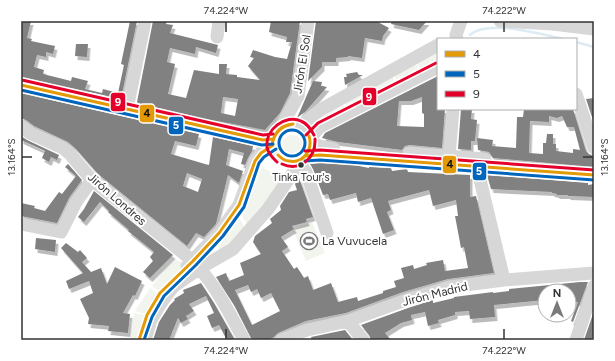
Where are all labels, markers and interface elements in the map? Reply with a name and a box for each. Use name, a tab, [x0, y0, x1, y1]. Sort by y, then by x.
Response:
text: 74.224°W	[204, 4, 249, 17]
text: 74.222°W	[482, 4, 526, 17]
street label: Jirón El Sol	[290, 34, 314, 94]
legend	[437, 38, 577, 110]
text: 4	[473, 47, 481, 61]
text: 5	[473, 67, 480, 81]
line badge: 9	[362, 87, 377, 106]
text: 9	[473, 87, 480, 101]
text: 9	[366, 91, 372, 104]
line badge: 9	[110, 92, 126, 112]
text: 9	[115, 96, 121, 109]
line badge: 4	[139, 104, 155, 123]
text: 4	[144, 107, 151, 120]
line badge: 5	[168, 116, 184, 135]
text: 5	[173, 119, 179, 132]
text: 13.164°S	[5, 138, 18, 176]
text: 13.164°S	[598, 138, 611, 176]
line badge: 4	[442, 155, 457, 174]
text: 4	[447, 158, 454, 171]
marker: Tinka Tour's	[296, 160, 306, 170]
line badge: 5	[472, 162, 487, 181]
text: 5	[476, 165, 482, 178]
street label: Jirón Londres	[85, 170, 149, 228]
place label: Tinka Tour's	[272, 171, 330, 184]
sports icon: La Vuvucela	[299, 231, 319, 251]
place label: La Vuvucela	[322, 234, 387, 248]
street label: Jirón Madrid	[401, 279, 469, 309]
north arrow	[537, 283, 577, 323]
text: N	[553, 287, 561, 300]
text: 74.224°W	[204, 344, 249, 357]
text: 74.222°W	[482, 344, 526, 357]

